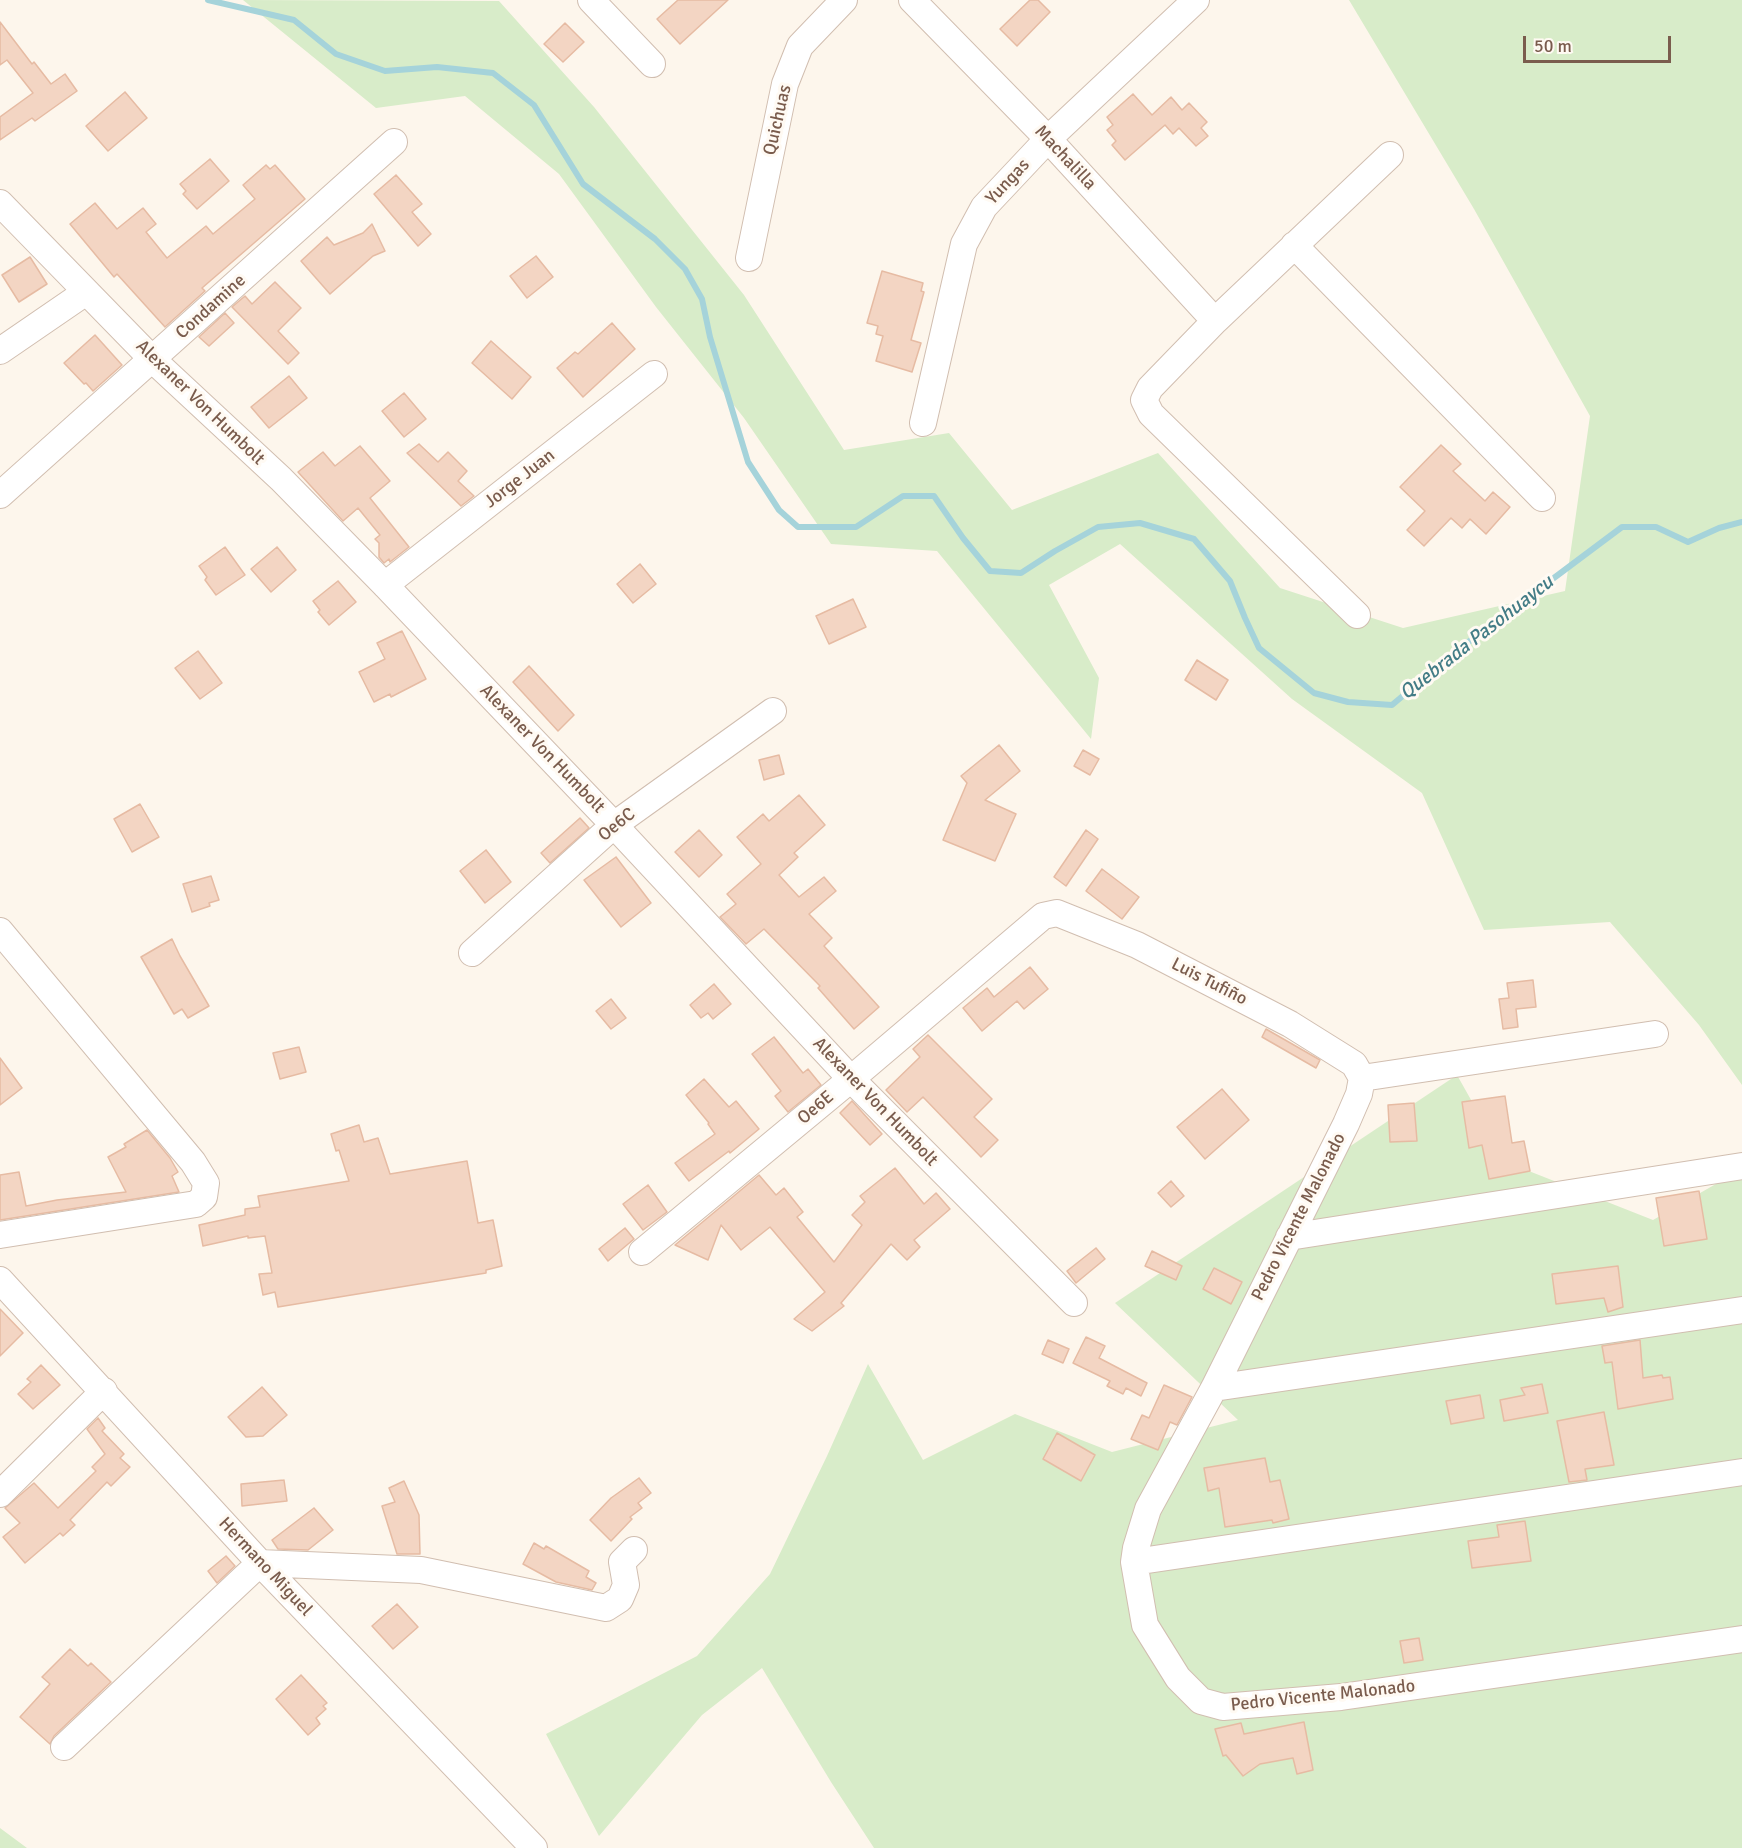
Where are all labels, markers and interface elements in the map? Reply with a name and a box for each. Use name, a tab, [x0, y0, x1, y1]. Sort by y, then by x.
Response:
scale bar	[1526, 24, 1674, 62]
text: 50 m	[1534, 35, 1572, 57]
street label: Quichuas	[759, 83, 797, 157]
street label: Machalilla	[1030, 121, 1100, 195]
street label: Yungas	[982, 155, 1034, 209]
street label: Condamine	[172, 270, 250, 344]
street label: Alexaner Von Humbolt	[131, 336, 269, 470]
street label: Jorge Juan	[481, 445, 559, 513]
water label: Quebrada Pasohuaycu	[1395, 571, 1559, 705]
street label: Alexaner Von Humbolt	[475, 680, 609, 818]
street label: Oe6C	[594, 804, 640, 846]
street label: Luis Tufiño	[1167, 954, 1251, 1010]
street label: Alexaner Von Humbolt	[808, 1033, 942, 1171]
street label: Oe6E	[793, 1087, 839, 1129]
street label: Pedro Vicente Malonado	[1247, 1130, 1351, 1304]
street label: Hermano Miguel	[214, 1513, 316, 1621]
street label: Pedro Vicente Malonado	[1230, 1676, 1416, 1716]

